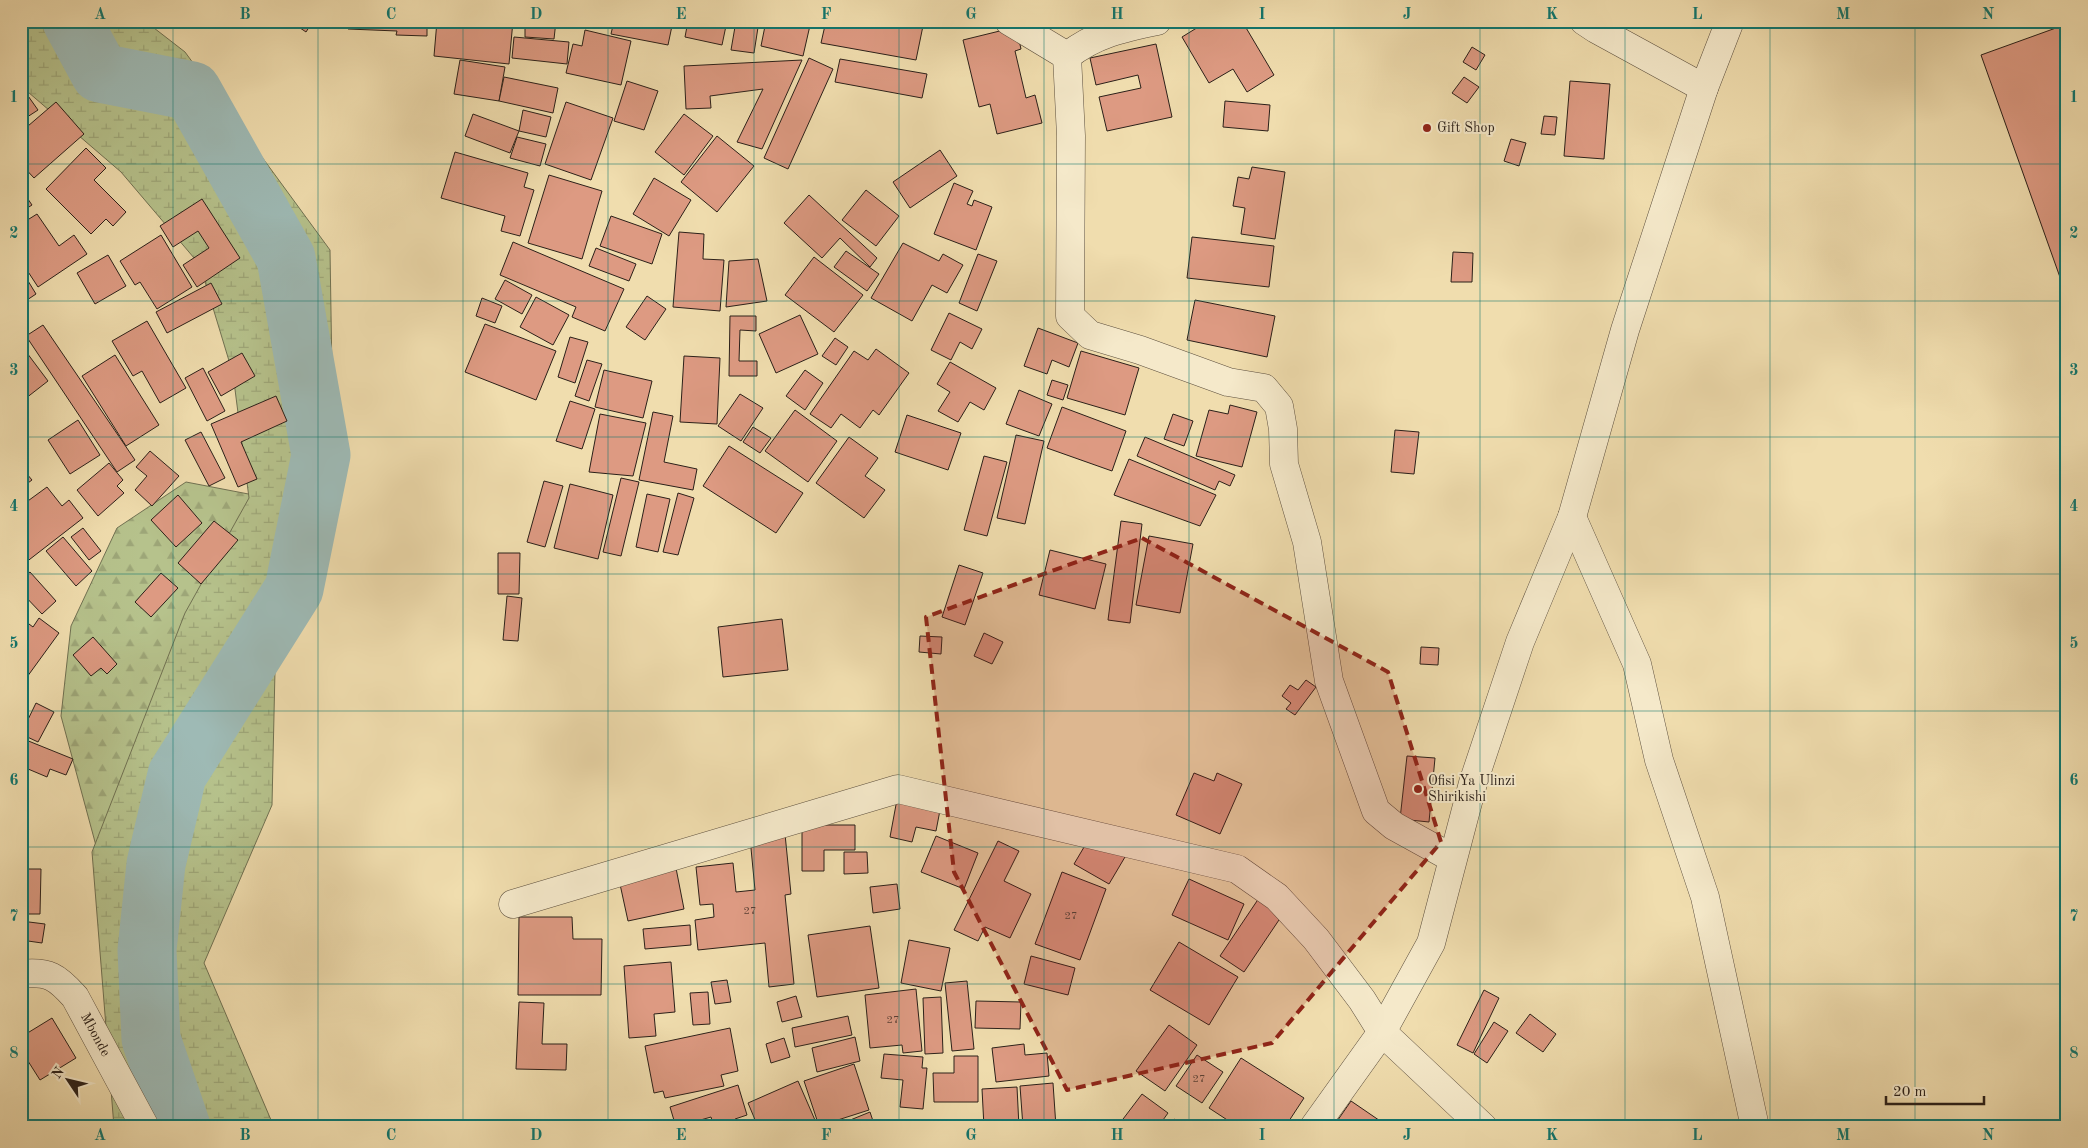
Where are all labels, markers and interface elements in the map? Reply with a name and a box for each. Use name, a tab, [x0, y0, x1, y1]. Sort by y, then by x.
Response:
text: A	[94, 7, 106, 23]
text: B	[239, 7, 251, 23]
text: C	[386, 7, 396, 23]
text: D	[530, 7, 542, 23]
text: E	[675, 7, 687, 23]
text: F	[821, 7, 832, 23]
text: G	[965, 7, 977, 23]
text: H	[1110, 7, 1124, 23]
text: I	[1258, 7, 1266, 23]
text: J	[1403, 7, 1412, 23]
text: K	[1546, 7, 1558, 23]
text: L	[1692, 7, 1703, 23]
text: M	[1836, 7, 1850, 23]
text: N	[1982, 7, 1995, 23]
text: 1	[9, 90, 19, 106]
text: 1	[2069, 90, 2079, 106]
place label: Gift Shop	[1437, 121, 1495, 135]
marker: Gift Shop	[1421, 122, 1433, 134]
text: 2	[9, 226, 19, 242]
text: 2	[2069, 226, 2079, 242]
text: 3	[9, 363, 19, 379]
text: 3	[2069, 363, 2079, 379]
text: 4	[9, 499, 19, 515]
text: 4	[2069, 499, 2079, 515]
text: 5	[9, 636, 19, 652]
text: 5	[2069, 636, 2079, 652]
text: 6	[9, 773, 19, 789]
text: 6	[2069, 773, 2079, 789]
place label: Ofisi Ya Ulinzi Shirikishi	[1428, 774, 1515, 804]
marker: Ofisi Ya Ulinzi Shirikishi	[1412, 783, 1424, 795]
house number: 27	[744, 906, 756, 917]
text: 7	[9, 909, 19, 925]
text: 7	[2069, 909, 2079, 925]
house number: 27	[1065, 911, 1077, 922]
street label: Mbonde	[78, 1011, 113, 1059]
house number: 27	[887, 1015, 899, 1026]
text: 8	[9, 1046, 19, 1062]
text: 8	[2069, 1046, 2079, 1062]
north arrow	[42, 1056, 92, 1106]
text: N	[49, 1064, 67, 1082]
scale bar	[1886, 1073, 1983, 1105]
house number: 27	[1193, 1074, 1205, 1085]
text: 20 m	[1893, 1085, 1927, 1100]
text: A	[94, 1128, 106, 1144]
text: B	[239, 1128, 251, 1144]
text: C	[386, 1128, 396, 1144]
text: D	[530, 1128, 542, 1144]
text: E	[675, 1128, 687, 1144]
text: F	[821, 1128, 832, 1144]
text: G	[965, 1128, 977, 1144]
text: H	[1110, 1128, 1124, 1144]
text: I	[1258, 1128, 1266, 1144]
text: J	[1403, 1128, 1412, 1144]
text: K	[1546, 1128, 1558, 1144]
text: L	[1692, 1128, 1703, 1144]
text: M	[1836, 1128, 1850, 1144]
text: N	[1982, 1128, 1995, 1144]

